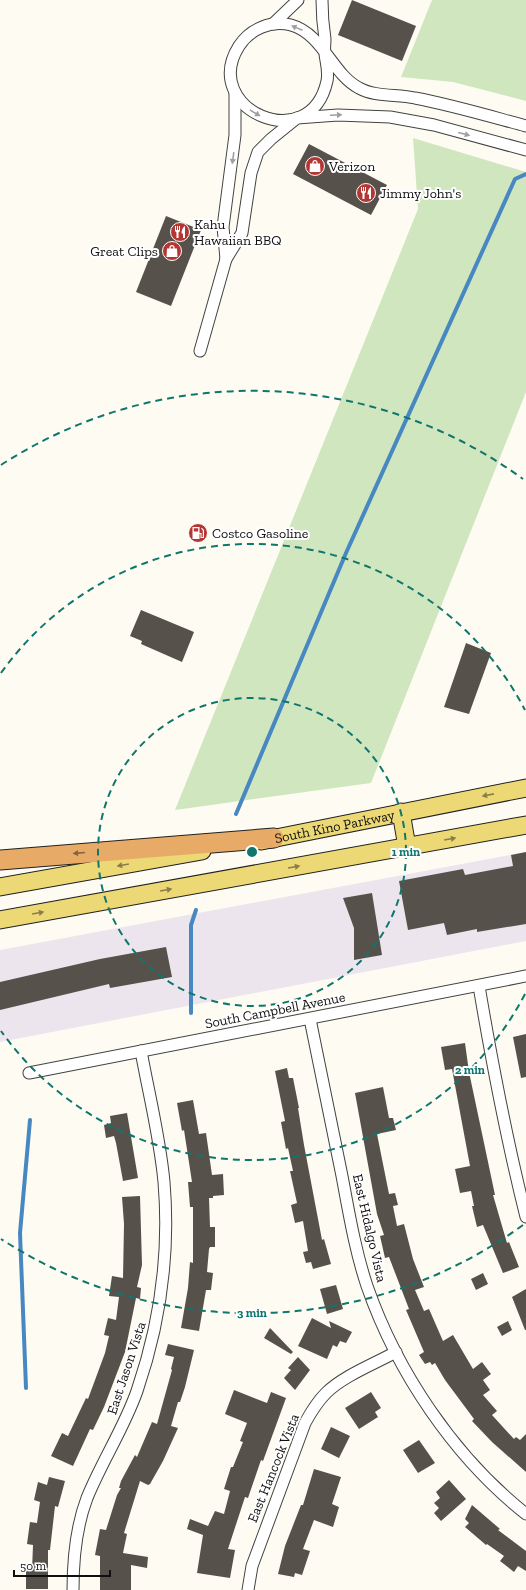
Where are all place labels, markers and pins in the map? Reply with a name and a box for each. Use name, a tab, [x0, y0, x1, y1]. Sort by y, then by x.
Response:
shop icon: Verizon	[304, 155, 326, 177]
place label: Verizon	[328, 158, 375, 175]
restaurant icon: Jimmy John's	[355, 182, 377, 204]
place label: Jimmy John's	[380, 185, 461, 202]
place label: Kahu Hawaiian BBQ	[194, 216, 281, 249]
restaurant icon: Kahu Hawaiian BBQ	[169, 221, 191, 243]
shop icon: Great Clips	[161, 240, 183, 262]
place label: Great Clips	[90, 243, 158, 260]
fuel station icon: Costco Gasoline	[187, 522, 209, 544]
place label: Costco Gasoline	[212, 525, 309, 542]
centre of rings	[245, 845, 259, 859]

